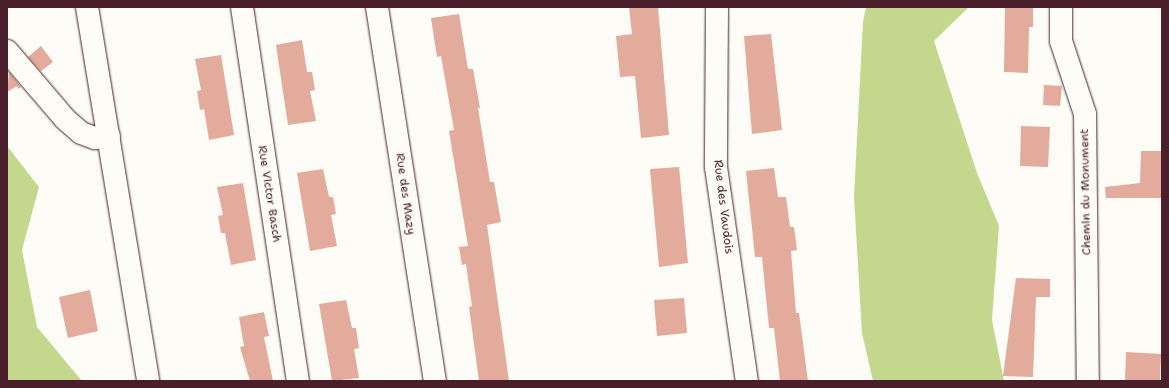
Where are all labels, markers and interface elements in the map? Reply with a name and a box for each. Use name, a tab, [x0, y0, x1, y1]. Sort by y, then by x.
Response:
street label: Chemin du Monument	[1078, 128, 1094, 256]
street label: Rue Victor Basch	[254, 144, 284, 244]
street label: Rue des Mazy	[392, 152, 418, 236]
street label: Rue des Vaudois	[710, 159, 736, 255]

